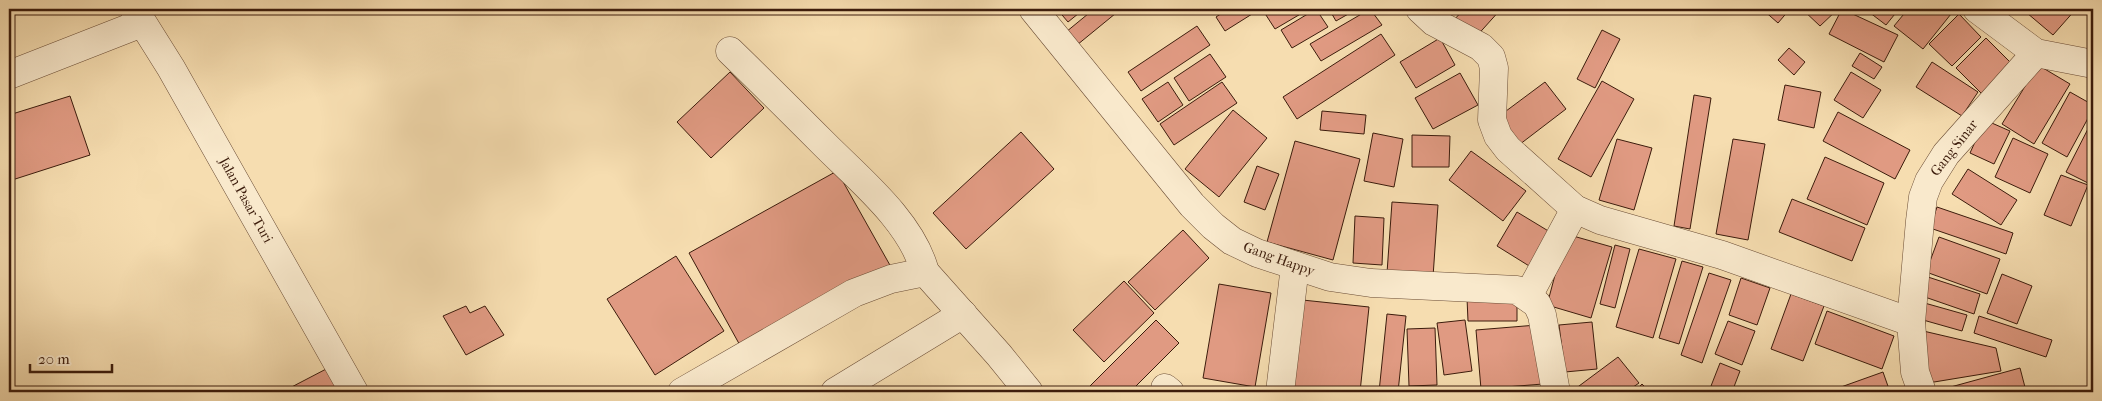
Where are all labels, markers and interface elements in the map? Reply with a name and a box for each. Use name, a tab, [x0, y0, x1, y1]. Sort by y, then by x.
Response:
street label: Gang Sinar	[1927, 116, 1981, 180]
street label: Jalan Pasar Turi	[215, 153, 277, 246]
street label: Gang Happy	[1241, 238, 1318, 280]
scale bar	[30, 341, 112, 373]
text: 20 m	[38, 350, 70, 368]

